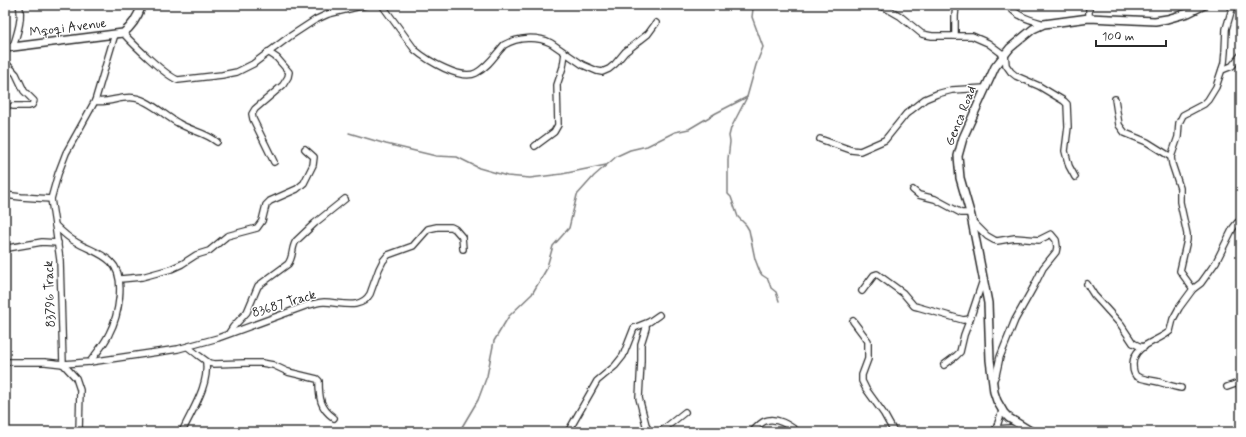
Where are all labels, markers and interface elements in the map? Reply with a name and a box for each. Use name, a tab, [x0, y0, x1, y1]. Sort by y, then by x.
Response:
street label: Mqoqi Avenue	[29, 15, 107, 41]
scale bar	[1096, 22, 1166, 48]
text: 100 m	[1102, 29, 1134, 45]
street label: Genca Road	[941, 84, 981, 148]
street label: 83796 Track	[40, 260, 60, 328]
street label: 83687 Track	[250, 286, 318, 322]

